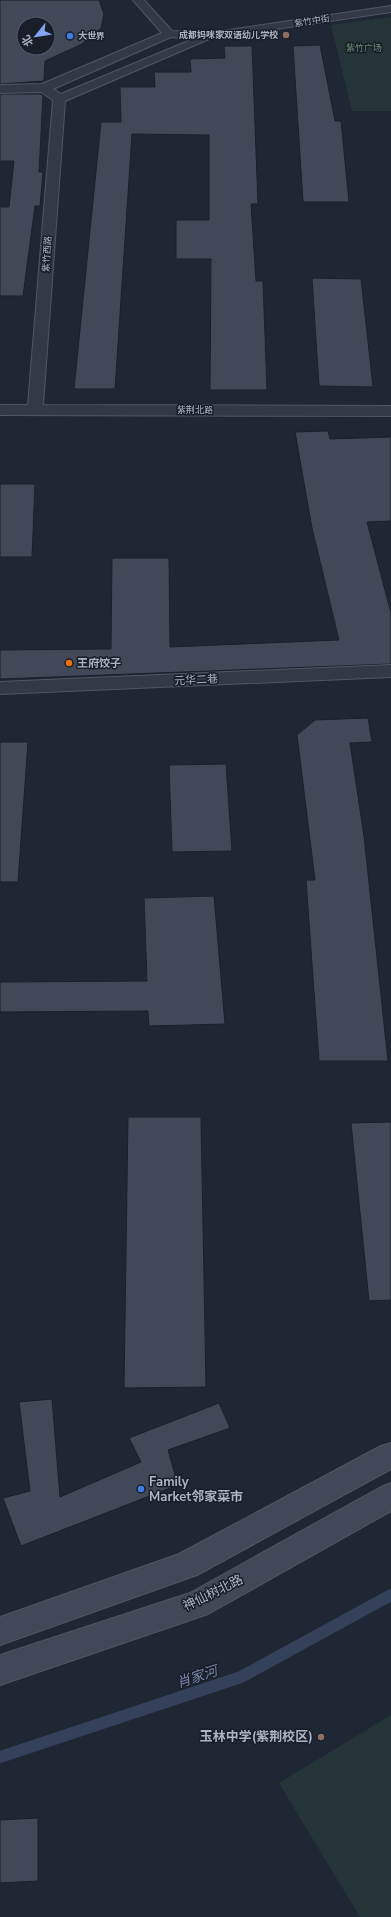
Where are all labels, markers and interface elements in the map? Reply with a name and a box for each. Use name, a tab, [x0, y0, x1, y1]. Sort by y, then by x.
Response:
street label: 紫竹中街	[293, 12, 331, 30]
north arrow	[16, 16, 56, 56]
place label: 成都妈咪家双语幼儿学校	[179, 29, 279, 41]
place label: 大世界	[78, 30, 105, 42]
marker: 成都妈咪家双语幼儿学校	[281, 30, 291, 40]
marker: 大世界	[65, 31, 75, 41]
text: 北	[19, 32, 37, 49]
park label: 紫竹广场	[346, 42, 382, 54]
street label: 紫竹西路	[40, 236, 54, 272]
street label: 紫荆北路	[177, 404, 213, 416]
place label: 王府饺子	[77, 656, 121, 671]
marker: 王府饺子	[64, 658, 74, 668]
street label: 元华二巷	[174, 671, 218, 689]
place label: Family Market邻家菜市	[149, 1473, 243, 1506]
marker: Family Market邻家菜市	[136, 1484, 146, 1494]
street label: 神仙树北路	[180, 1571, 246, 1615]
water label: 肖家河	[174, 1661, 223, 1693]
place label: 玉林中学(紫荆校区)	[200, 1728, 313, 1746]
marker: 玉林中学(紫荆校区)	[316, 1732, 326, 1742]

